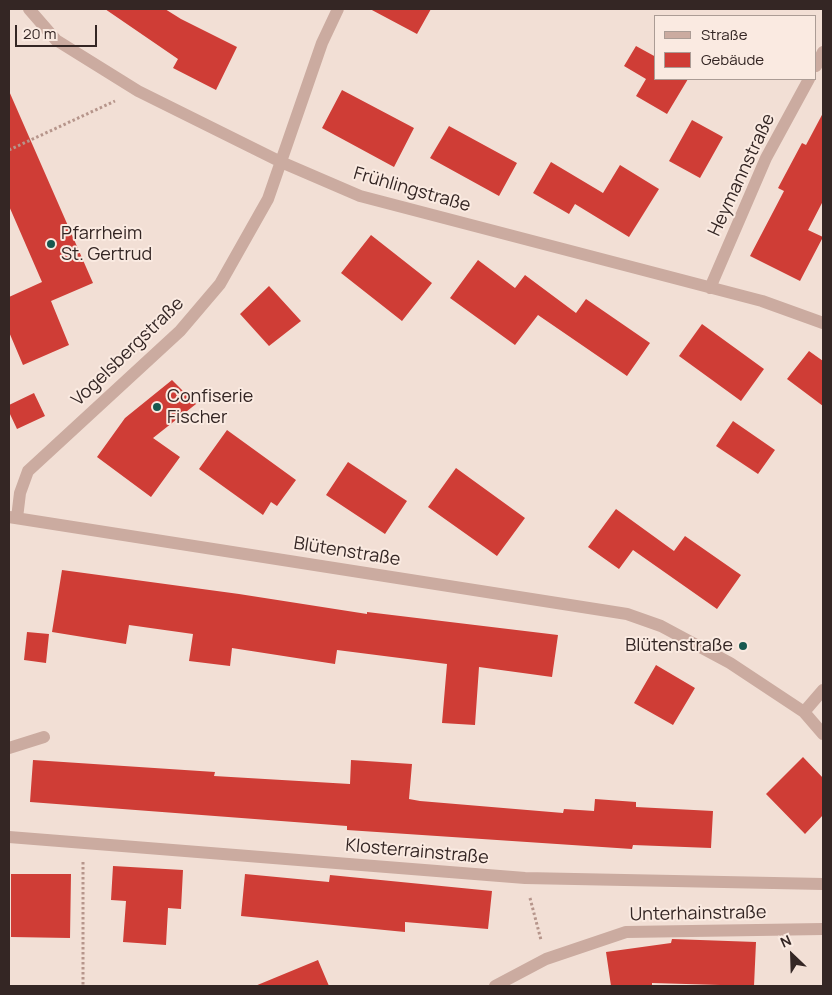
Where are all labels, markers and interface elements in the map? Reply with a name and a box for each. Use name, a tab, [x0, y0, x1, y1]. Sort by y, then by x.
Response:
scale bar	[18, 15, 100, 47]
legend	[654, 15, 817, 80]
text: 20 m	[23, 23, 56, 44]
text: Straße	[701, 24, 747, 45]
text: Gebäude	[701, 49, 764, 70]
street label: Heymannstraße	[704, 110, 780, 240]
street label: Frühlingstraße	[351, 163, 473, 217]
place label: Pfarrheim St. Gertrud	[61, 223, 152, 266]
marker: Pfarrheim St. Gertrud	[45, 238, 57, 250]
street label: Vogelsbergstraße	[68, 293, 188, 411]
place label: Confiserie Fischer	[167, 386, 253, 428]
marker: Confiserie Fischer	[151, 401, 163, 413]
street label: Blütenstraße	[292, 533, 402, 571]
place label: Blütenstraße	[625, 635, 733, 657]
marker: Blütenstraße	[737, 640, 749, 652]
street label: Klosterrainstraße	[344, 835, 490, 869]
street label: Unterhainstraße	[629, 902, 767, 926]
north arrow	[767, 930, 817, 980]
text: N	[777, 930, 794, 952]

